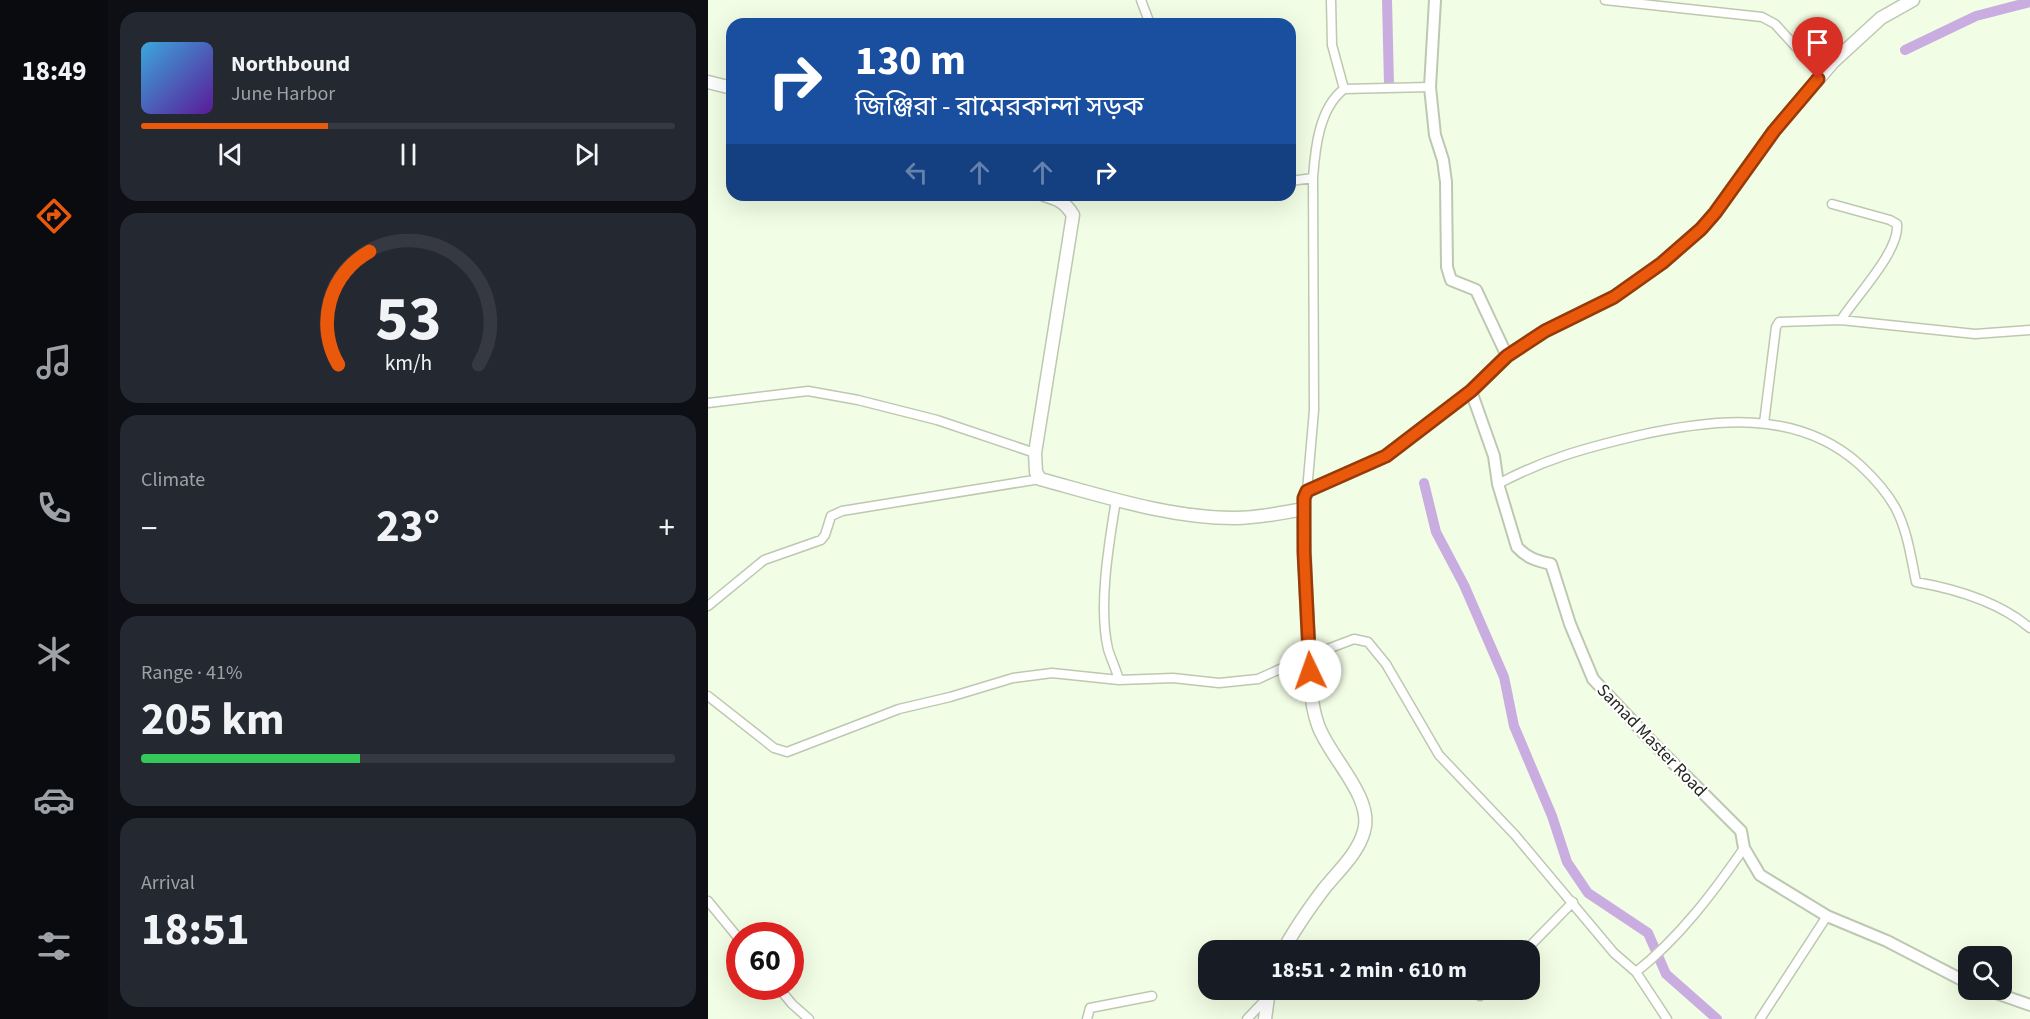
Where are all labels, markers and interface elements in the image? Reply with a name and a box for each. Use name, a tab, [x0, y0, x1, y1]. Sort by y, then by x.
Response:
pin	[1792, 17, 1843, 79]
icon: arrive	[1801, 26, 1834, 59]
text: 130 m	[855, 31, 966, 91]
icon: right	[756, 42, 834, 120]
text: Northbound	[231, 48, 350, 80]
text: 18:49	[21, 52, 87, 91]
text: June Harbor	[231, 80, 335, 108]
text: জিঞ্জিরা - রামেরকান্দা সড়ক	[855, 87, 1144, 126]
icon: previous	[214, 138, 247, 171]
icon: pause	[392, 138, 425, 171]
icon: next	[570, 138, 603, 171]
icon: left	[900, 156, 933, 189]
icon: ahead	[963, 156, 996, 189]
icon: ahead	[1026, 156, 1059, 189]
icon: right	[1089, 156, 1122, 189]
icon: directions	[33, 195, 75, 237]
text: 53	[375, 275, 441, 364]
icon: music	[33, 341, 75, 383]
text: km/h	[384, 349, 432, 380]
text: Climate	[141, 466, 205, 494]
icon: phone	[33, 487, 75, 529]
text: 23°	[376, 495, 440, 559]
text: −	[141, 505, 157, 552]
text: +	[659, 505, 675, 552]
icon: climate	[33, 633, 75, 675]
position arrow	[1278, 639, 1342, 703]
text: Range · 41%	[141, 659, 242, 687]
street label: Samad Master Road	[1591, 678, 1712, 803]
text: 205 km	[141, 688, 285, 752]
icon: car	[33, 779, 75, 821]
text: Arrival	[141, 869, 195, 897]
text: 18:51	[141, 898, 250, 962]
speed limit sign: 60	[726, 922, 804, 1000]
icon: filters	[33, 925, 75, 967]
map controls	[1958, 946, 2012, 1000]
button: search	[1958, 946, 2012, 1000]
text: 18:51 · 2 min · 610 m	[1271, 954, 1467, 986]

